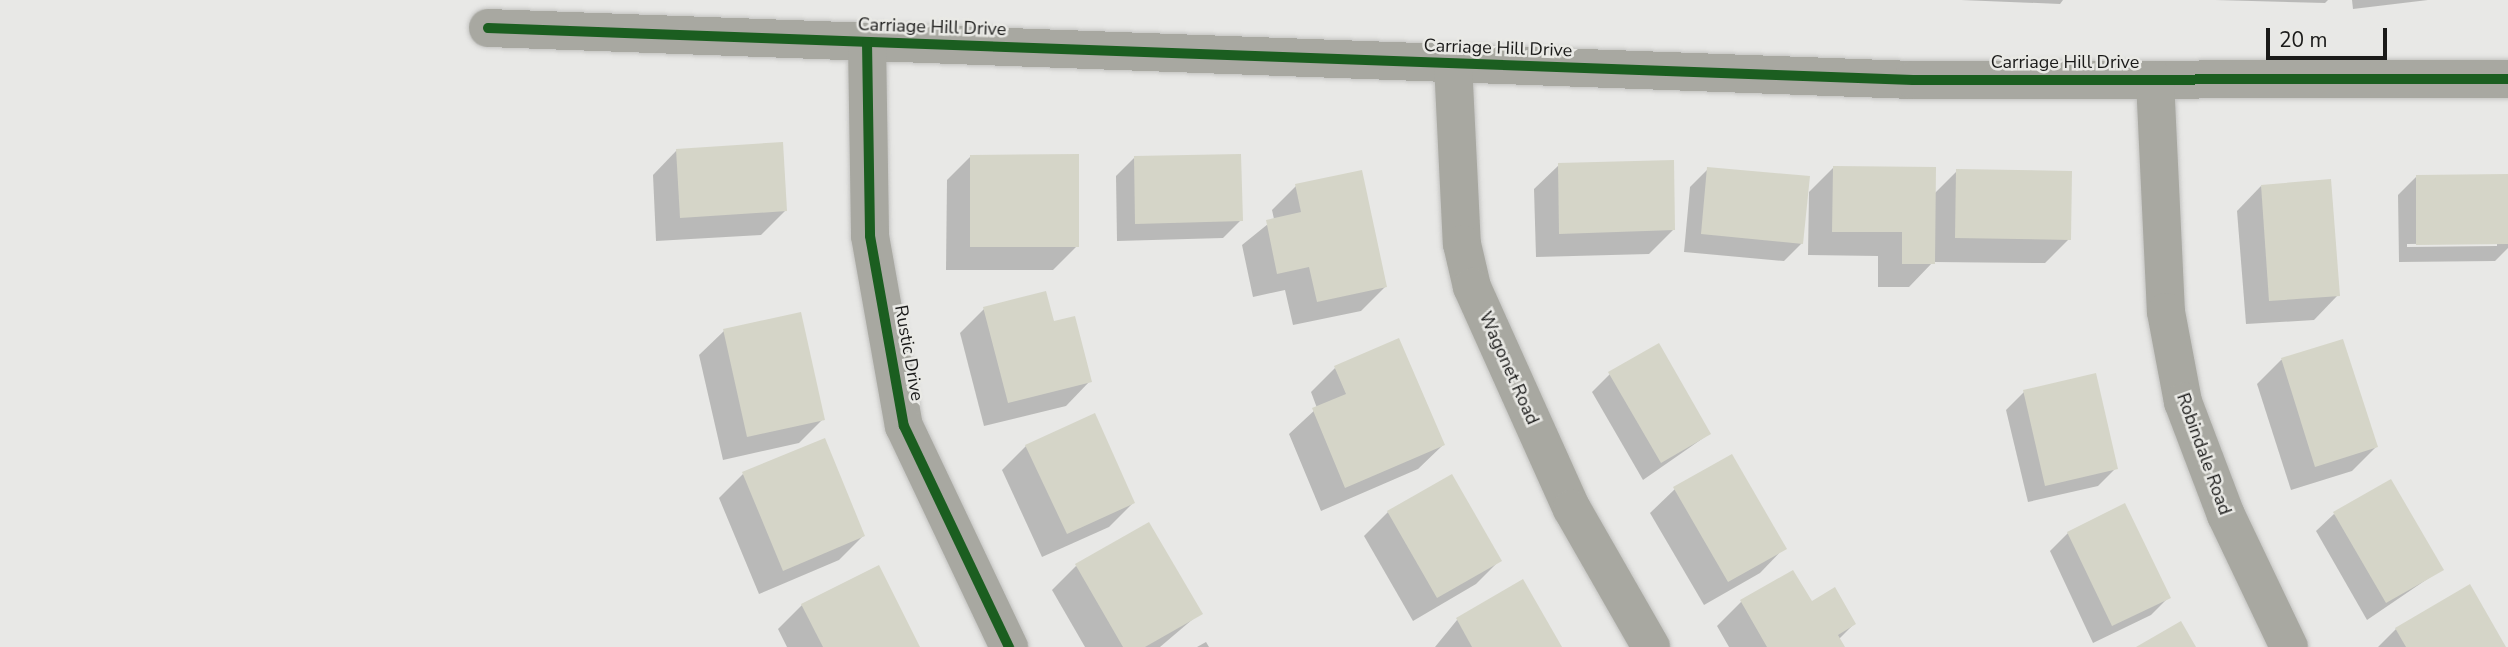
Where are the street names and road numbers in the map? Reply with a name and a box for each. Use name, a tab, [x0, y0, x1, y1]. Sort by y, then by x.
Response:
street label: Carriage Hill Drive	[857, 14, 1007, 40]
street label: Carriage Hill Drive	[1423, 35, 1573, 61]
street label: Carriage Hill Drive	[1991, 51, 2139, 73]
street label: Rustic Drive	[890, 303, 928, 403]
street label: Wagonet Road	[1474, 308, 1544, 428]
street label: Robindale Road	[2172, 390, 2236, 518]

